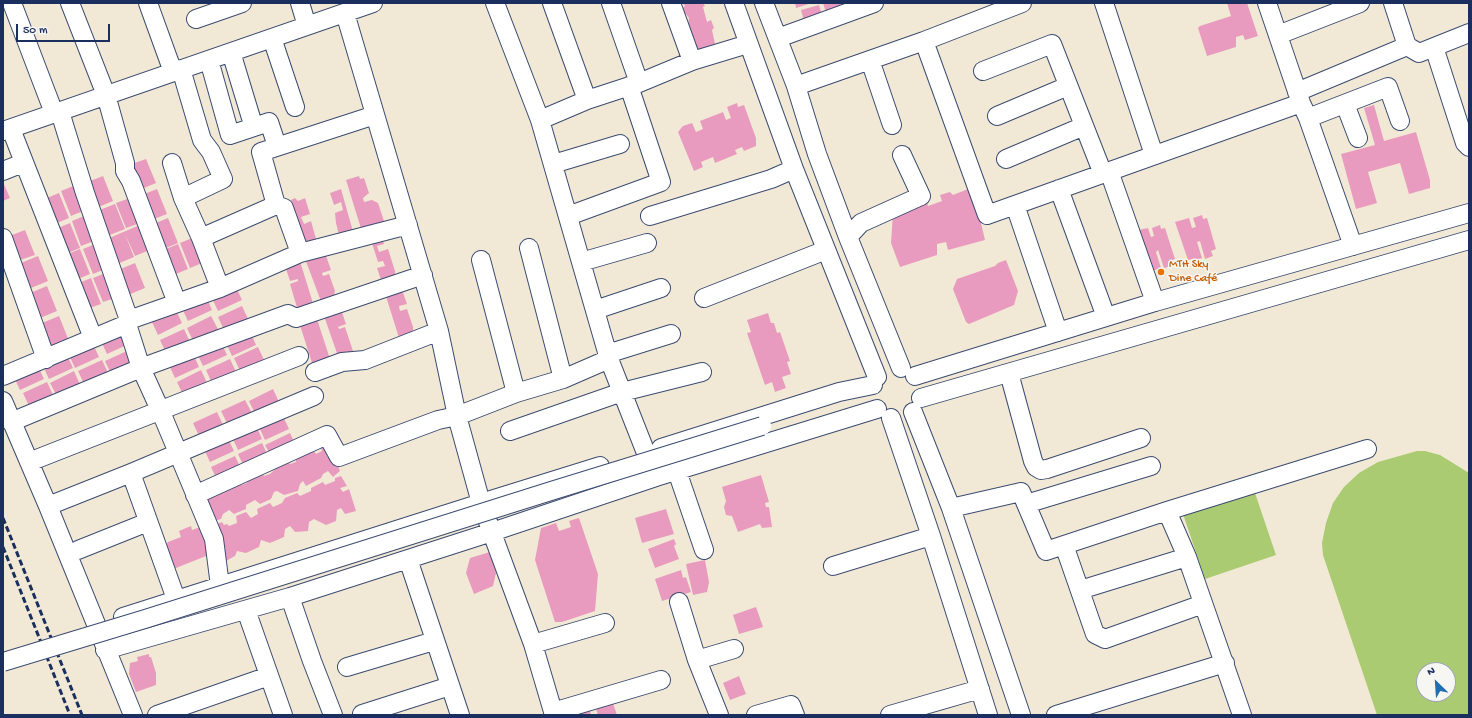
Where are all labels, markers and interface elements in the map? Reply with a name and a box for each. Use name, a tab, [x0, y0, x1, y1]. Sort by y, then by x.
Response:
scale bar	[18, 16, 112, 42]
text: 50 m	[23, 24, 48, 38]
place label: MTH Sky Dine Café	[1169, 258, 1217, 286]
marker: MTH Sky Dine Café	[1156, 267, 1166, 277]
north arrow	[1416, 662, 1456, 702]
text: N	[1426, 665, 1437, 679]

